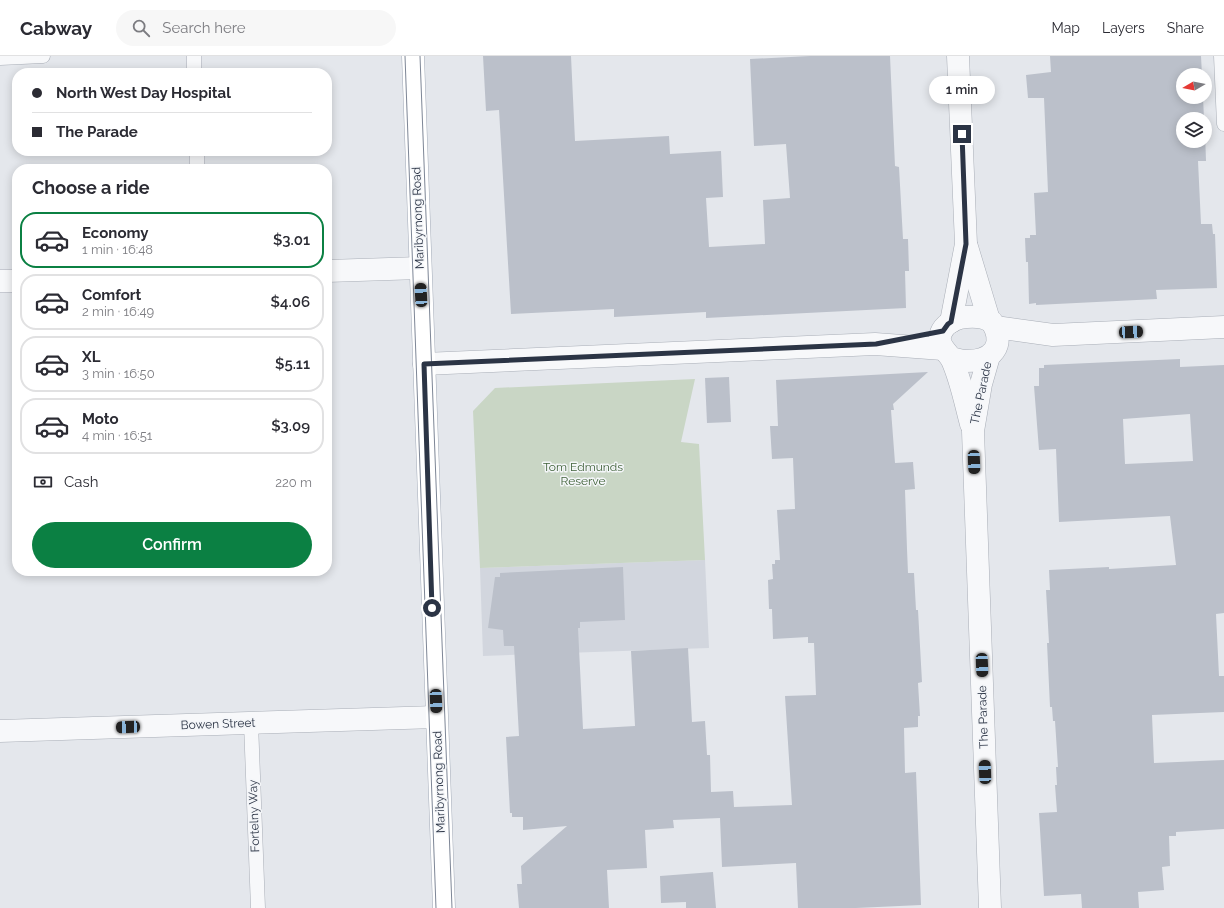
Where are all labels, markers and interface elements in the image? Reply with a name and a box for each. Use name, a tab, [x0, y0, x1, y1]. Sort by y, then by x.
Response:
search box	[116, 10, 396, 46]
text: Cabway	[20, 17, 92, 39]
icon: search	[130, 17, 152, 39]
text: Search here	[162, 19, 246, 37]
text: Map	[1052, 20, 1080, 36]
text: Layers	[1102, 20, 1145, 36]
text: Share	[1167, 20, 1204, 36]
north arrow	[1176, 68, 1212, 104]
map controls	[1176, 68, 1212, 148]
callout: 1 min	[929, 76, 995, 104]
text: 1 min	[946, 82, 978, 97]
text: North West Day Hospital	[56, 84, 231, 102]
button: layers	[1176, 112, 1212, 148]
text: The Parade	[56, 123, 138, 141]
route end	[953, 125, 971, 143]
street label: Maribyrnong Road	[409, 167, 427, 269]
text: Choose a ride	[32, 177, 150, 198]
icon: car	[34, 222, 70, 258]
text: Economy	[82, 224, 149, 242]
text: $3.01	[273, 231, 310, 249]
text: 1 min · 16:48	[82, 242, 153, 257]
car	[414, 283, 428, 307]
icon: car	[34, 284, 70, 320]
text: Comfort	[82, 286, 141, 304]
text: $4.06	[271, 293, 310, 311]
text: 2 min · 16:49	[82, 304, 154, 319]
car	[1119, 325, 1143, 339]
icon: car	[34, 346, 70, 382]
text: XL	[82, 348, 100, 366]
text: $5.11	[275, 355, 310, 373]
street label: The Parade	[968, 360, 994, 426]
text: 3 min · 16:50	[82, 366, 155, 381]
icon: car	[34, 408, 70, 444]
text: Moto	[82, 410, 119, 428]
text: $3.09	[271, 417, 310, 435]
text: 4 min · 16:51	[82, 428, 152, 443]
car	[968, 450, 980, 474]
park label: Tom Edmunds Reserve	[543, 460, 623, 488]
icon: cash	[32, 471, 54, 493]
text: Cash	[64, 473, 98, 491]
text: 220 m	[275, 475, 312, 490]
button: Confirm	[32, 522, 312, 568]
route start	[423, 599, 441, 617]
car	[976, 653, 988, 677]
street label: The Parade	[975, 685, 991, 749]
car	[430, 689, 442, 713]
street label: Bowen Street	[180, 716, 256, 732]
car	[116, 721, 140, 733]
street label: Maribyrnong Road	[430, 731, 448, 833]
car	[979, 760, 991, 784]
street label: Fortelny Way	[246, 779, 262, 853]

